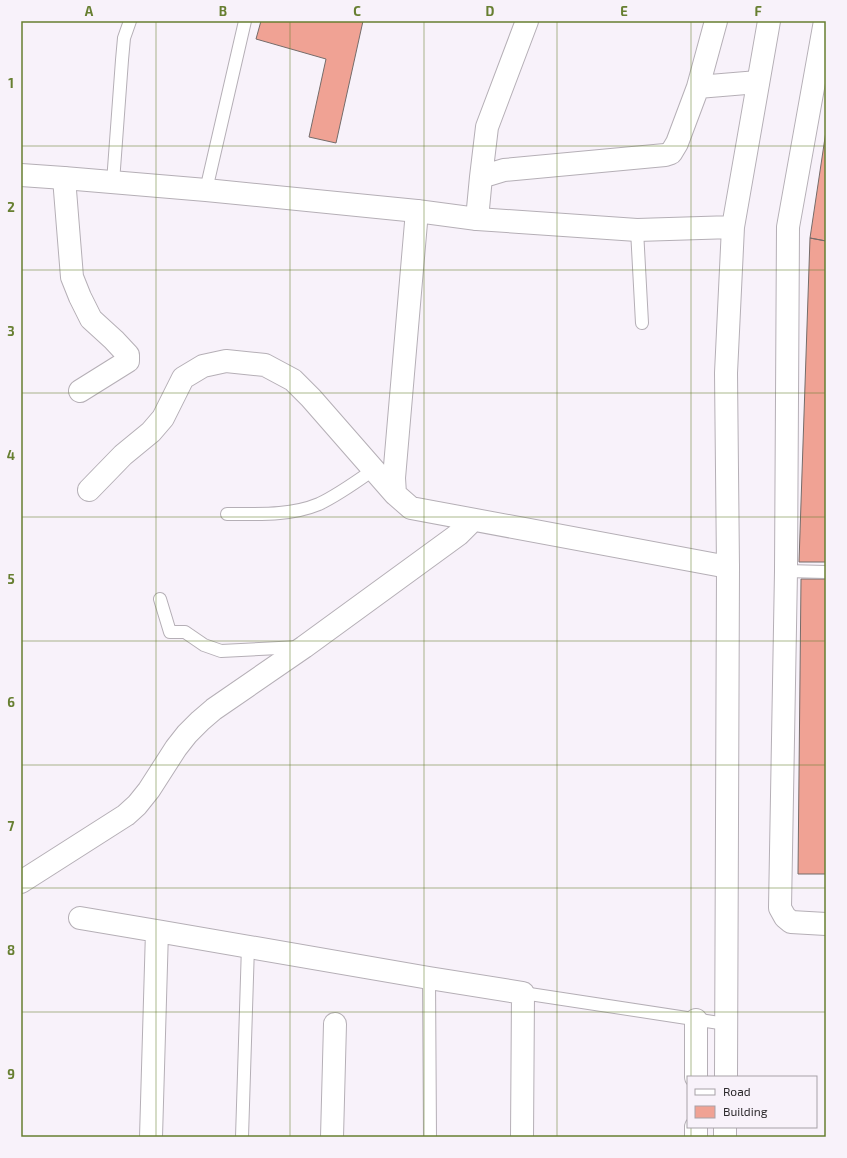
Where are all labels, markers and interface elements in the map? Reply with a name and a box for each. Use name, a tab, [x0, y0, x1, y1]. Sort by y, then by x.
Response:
text: A	[85, 3, 94, 19]
text: B	[219, 3, 227, 19]
text: C	[353, 3, 361, 19]
text: D	[486, 3, 495, 19]
text: E	[620, 3, 628, 19]
text: F	[754, 3, 762, 19]
text: 1	[8, 75, 14, 91]
text: 2	[7, 199, 15, 215]
text: 3	[7, 323, 15, 339]
text: 4	[7, 447, 15, 463]
text: 5	[7, 571, 15, 587]
text: 6	[7, 694, 15, 710]
text: 7	[8, 818, 15, 834]
text: 8	[7, 942, 15, 958]
text: 9	[7, 1066, 15, 1082]
legend	[687, 1076, 817, 1128]
text: Road	[723, 1084, 751, 1098]
text: Building	[723, 1104, 768, 1118]

